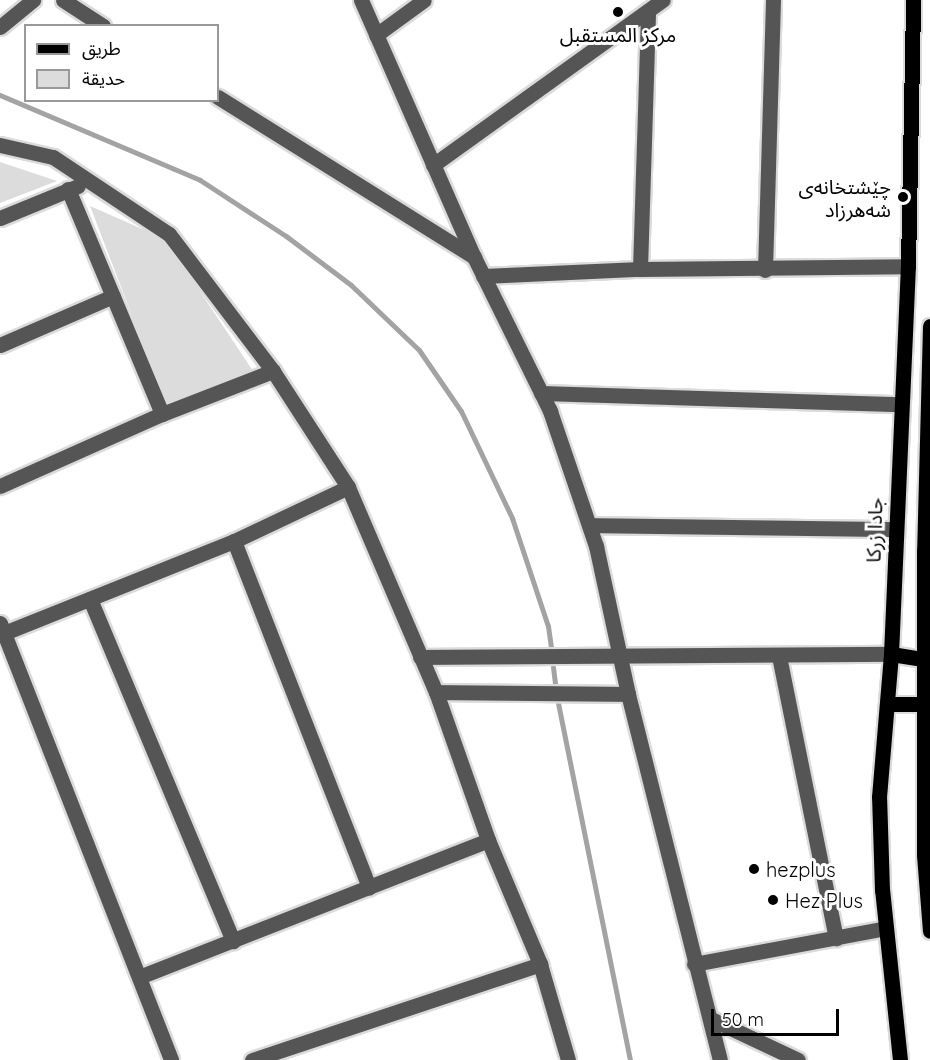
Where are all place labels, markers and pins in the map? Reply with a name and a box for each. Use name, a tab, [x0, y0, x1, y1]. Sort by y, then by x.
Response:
marker: مركز المستقبل	[611, 5, 625, 19]
place label: مركز المستقبل	[560, 22, 676, 46]
place label: چێشتخانەی شەهرزاد	[798, 174, 891, 221]
marker: چێشتخانەی شەهرزاد	[896, 190, 910, 204]
place label: hezplus	[766, 857, 836, 881]
marker: hezplus	[747, 862, 761, 876]
place label: Hez Plus	[785, 888, 863, 912]
marker: Hez Plus	[766, 893, 780, 907]

